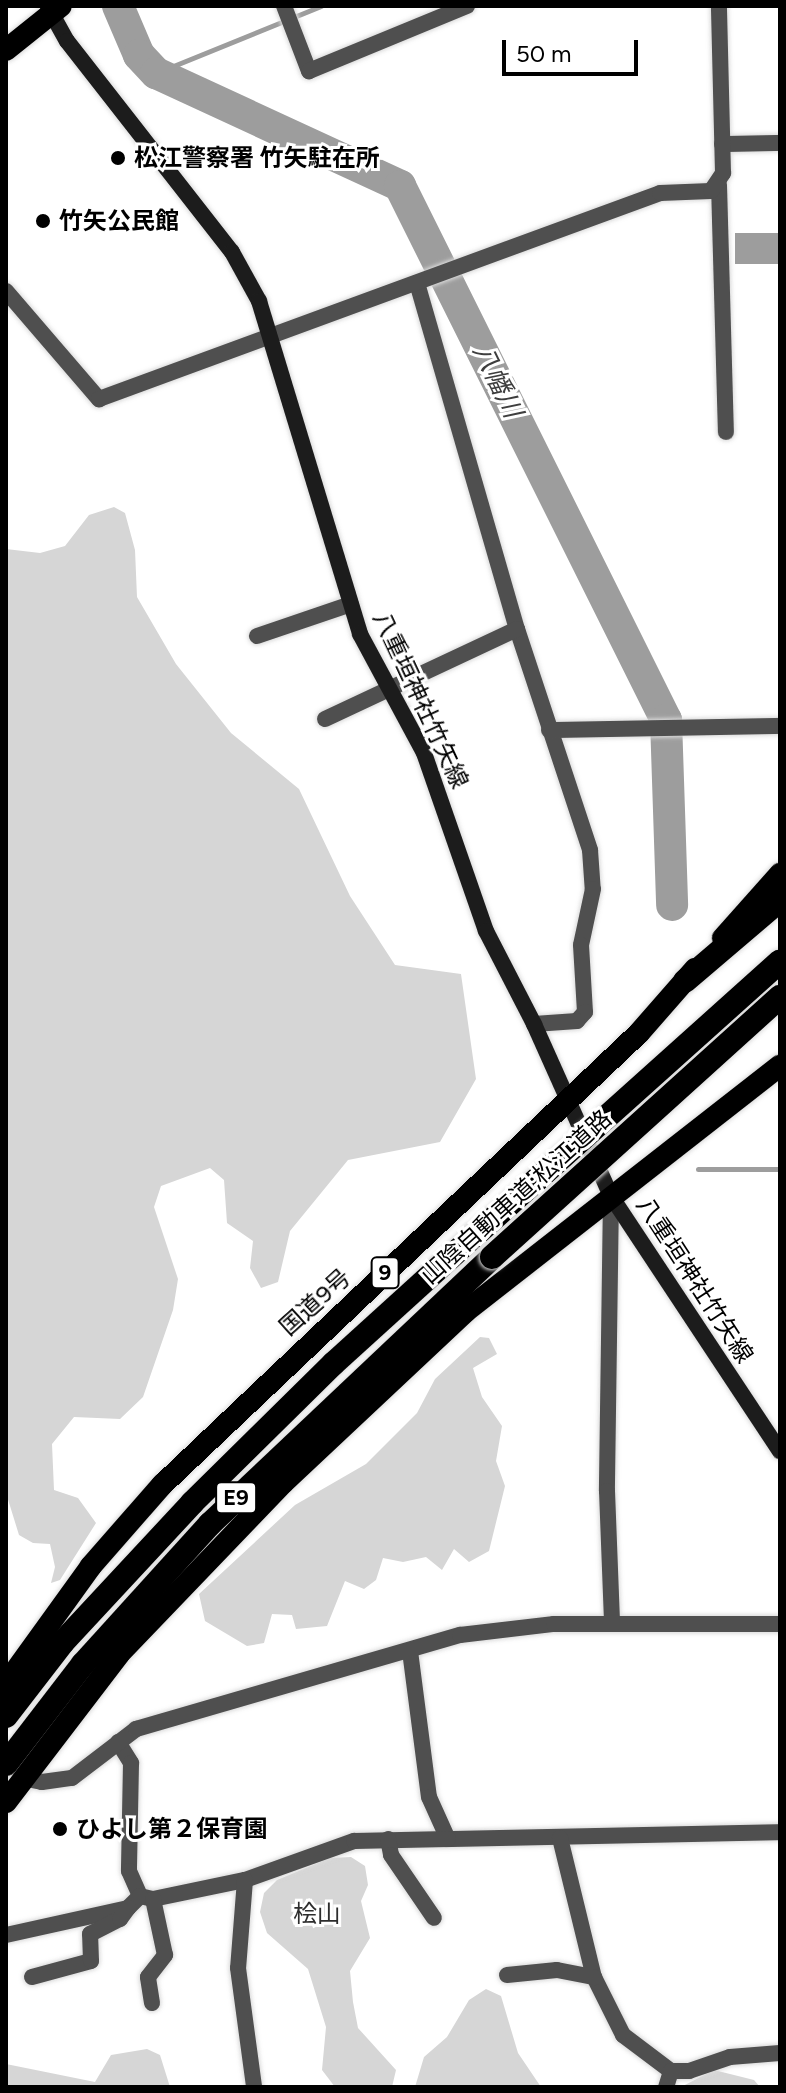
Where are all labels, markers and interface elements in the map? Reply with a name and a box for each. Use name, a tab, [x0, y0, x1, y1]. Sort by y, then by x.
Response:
scale bar	[506, 24, 642, 74]
text: 50 m	[516, 39, 572, 68]
place label: 松江警察署 竹矢駐在所	[134, 144, 380, 172]
marker: 松江警察署 竹矢駐在所	[109, 149, 127, 167]
place label: 竹矢公民館	[59, 207, 179, 235]
marker: 竹矢公民館	[34, 212, 52, 230]
water label: 八幡川	[466, 339, 528, 423]
street label: 八重垣神社竹矢線	[367, 607, 475, 793]
street label: 山陰自動車道;松江道路	[415, 1104, 617, 1290]
street label: 八重垣神社竹矢線	[631, 1192, 759, 1368]
road number: 9	[369, 1255, 401, 1291]
street label: 国道9号	[274, 1263, 356, 1341]
road number: E9	[214, 1480, 258, 1516]
place label: ひよし第２保育園	[76, 1815, 268, 1843]
marker: ひよし第２保育園	[51, 1820, 69, 1838]
park label: 桧山	[293, 1900, 341, 1928]

